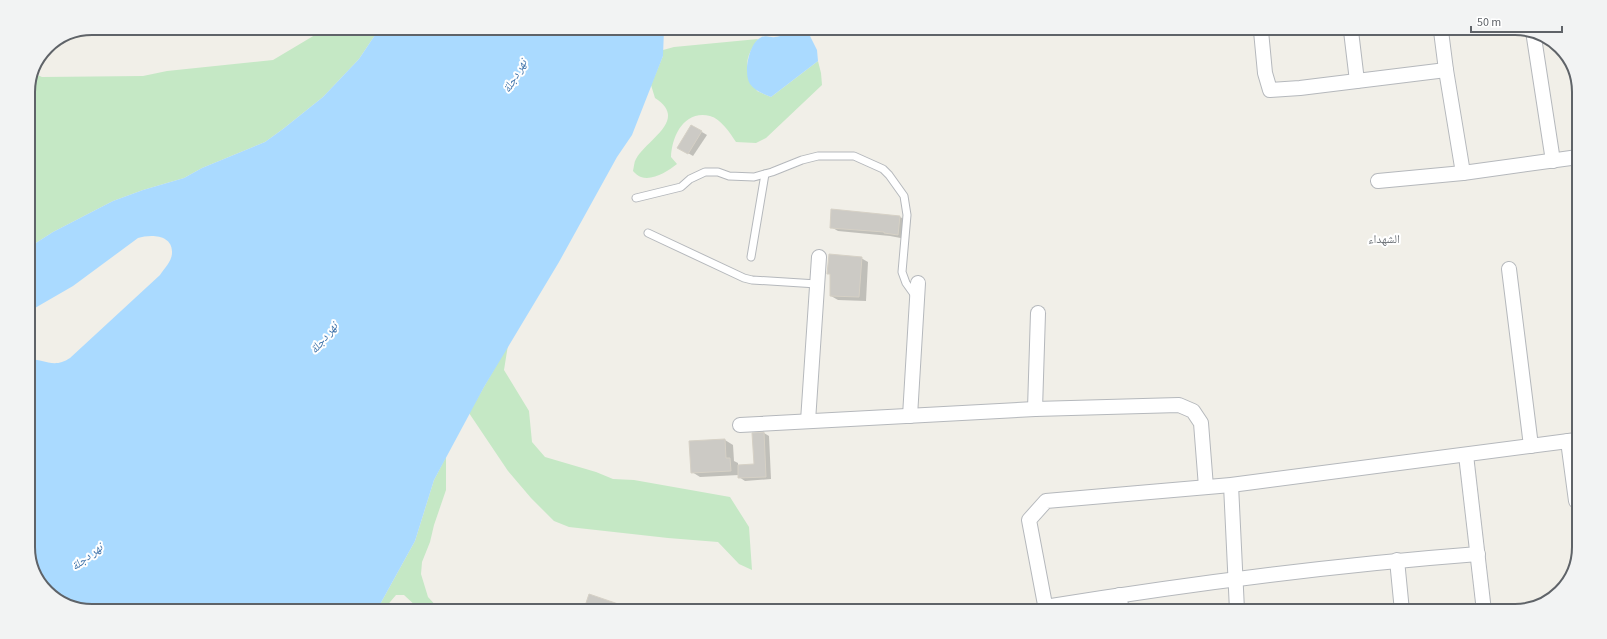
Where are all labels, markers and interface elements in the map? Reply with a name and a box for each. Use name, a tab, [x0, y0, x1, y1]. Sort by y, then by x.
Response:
scale bar	[1471, 8, 1562, 34]
text: 50 m	[1477, 14, 1501, 31]
water label: نهر دجلة	[499, 54, 533, 96]
district label: الشهداء	[1368, 231, 1400, 248]
water label: نهر دجلة	[306, 317, 344, 357]
water label: نهر دجلة	[68, 538, 108, 575]

